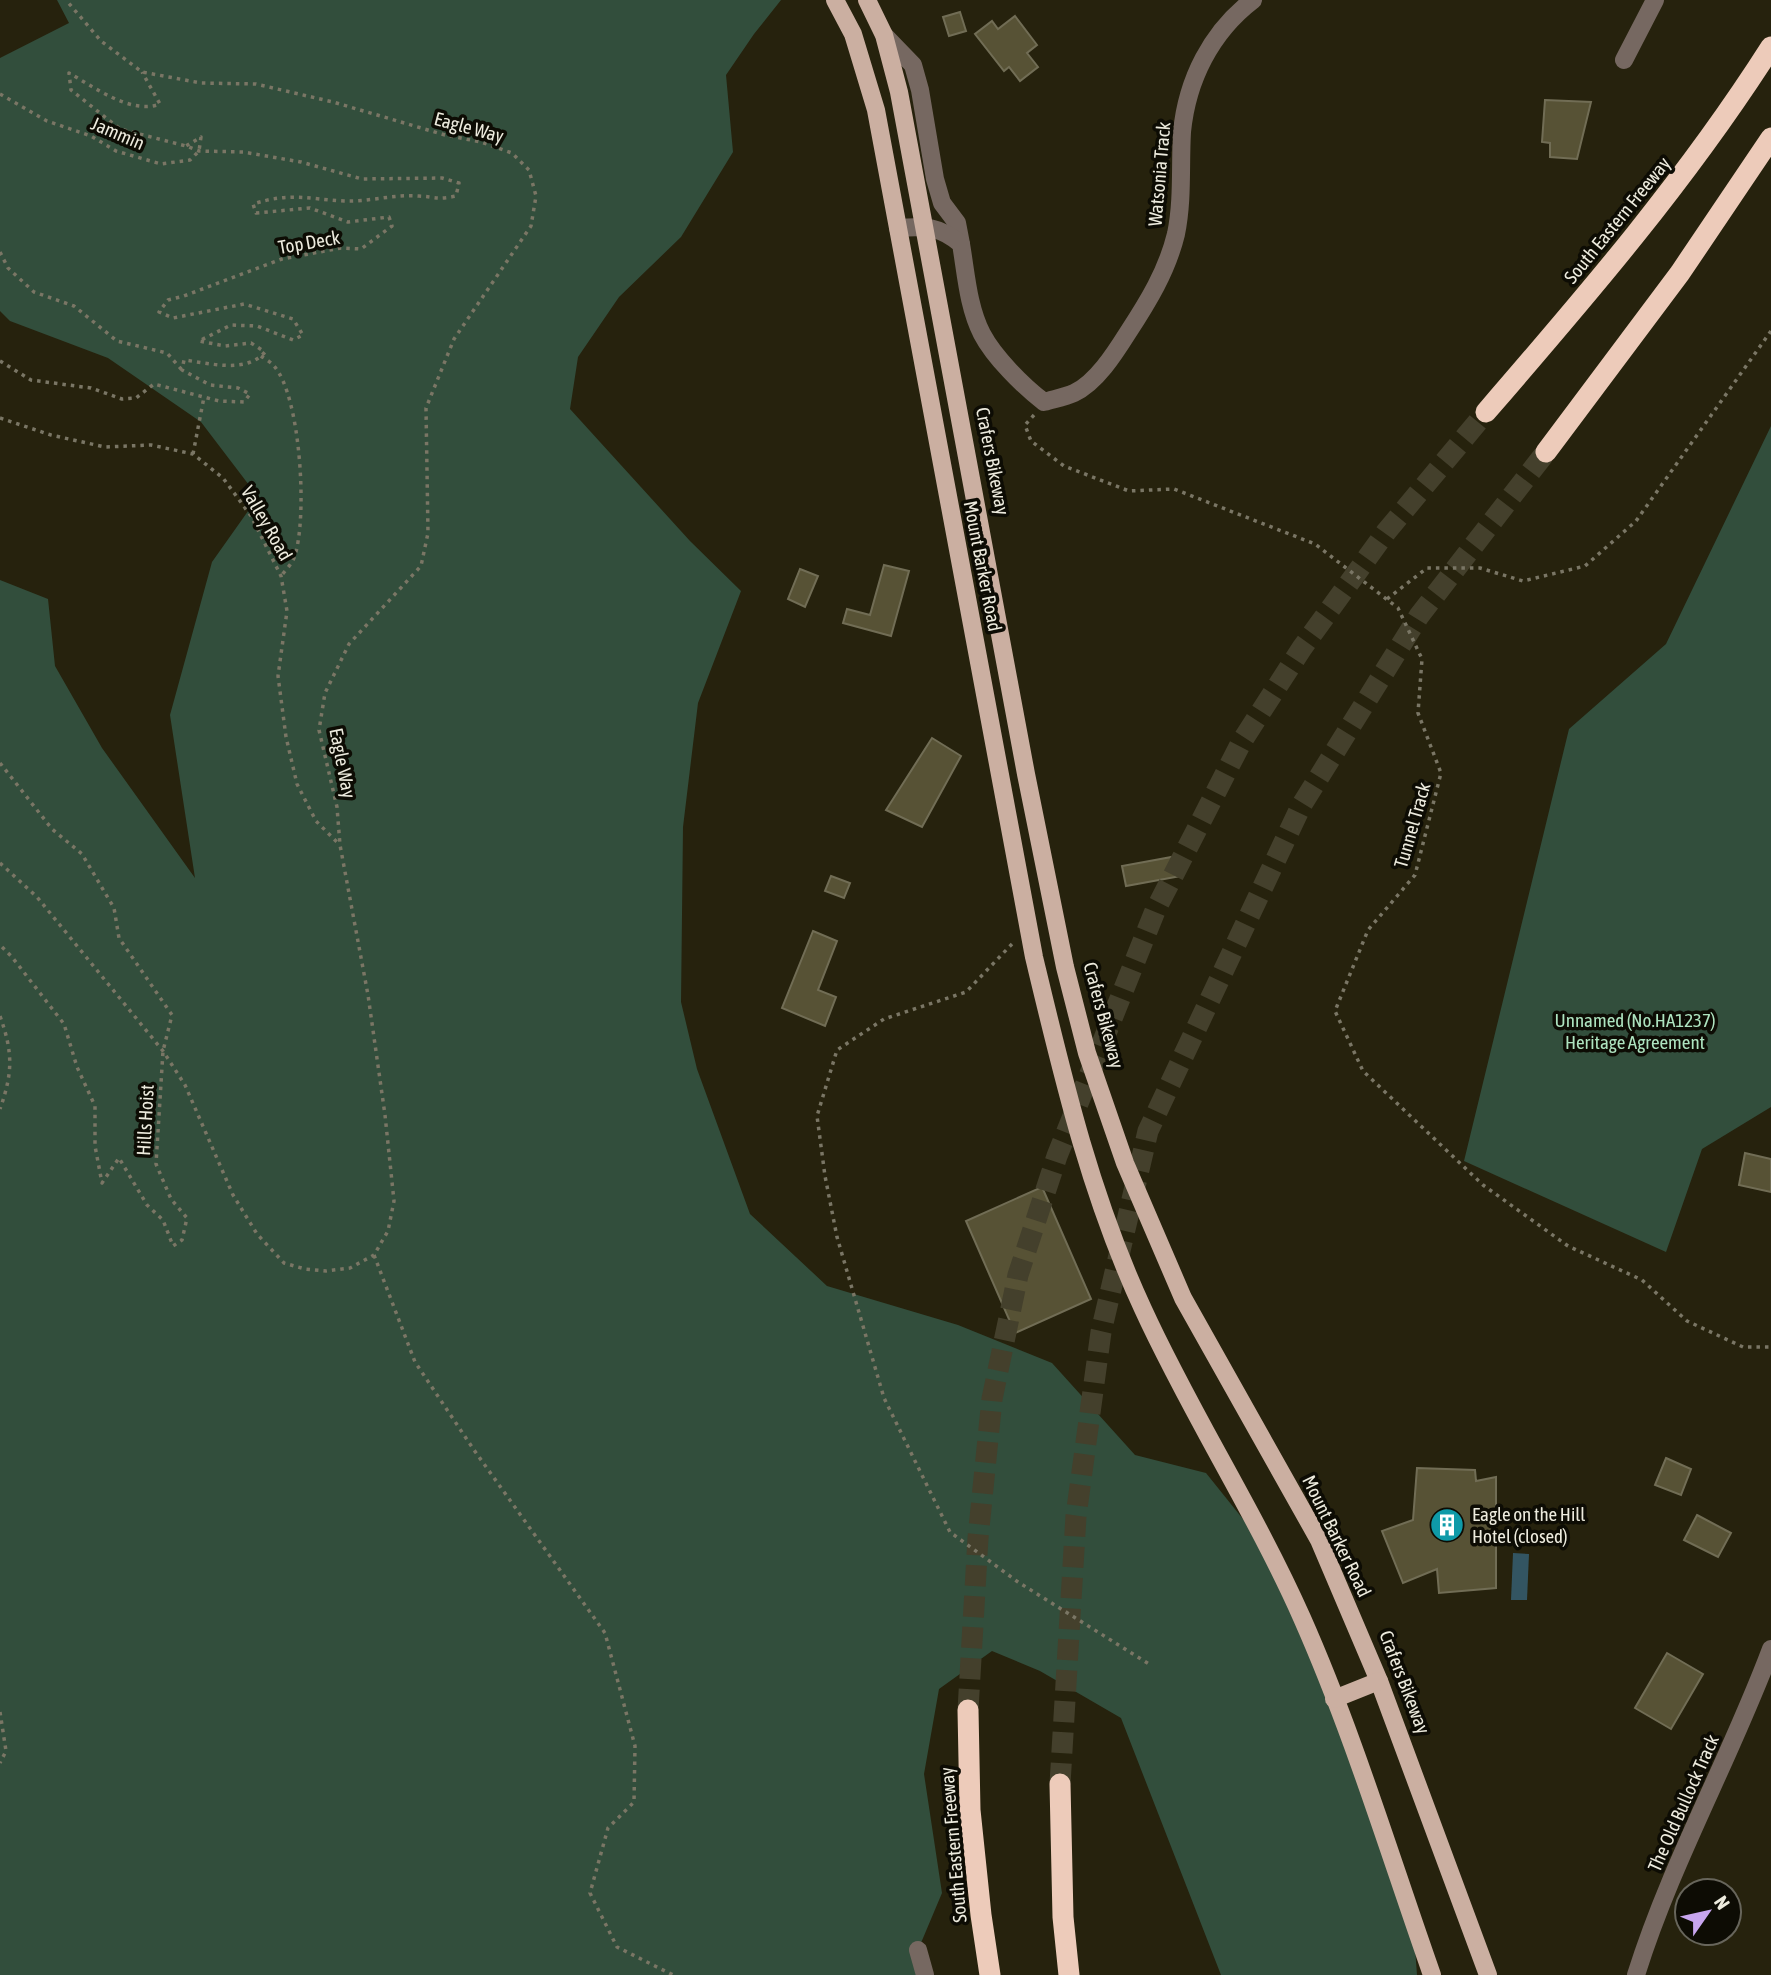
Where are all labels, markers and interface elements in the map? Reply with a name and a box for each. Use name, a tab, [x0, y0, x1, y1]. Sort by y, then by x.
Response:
street label: Eagle Way	[432, 107, 506, 147]
street label: Jammin	[88, 112, 148, 154]
street label: Watsonia Track	[1143, 120, 1175, 227]
street label: South Eastern Freeway	[1559, 152, 1675, 288]
street label: Top Deck	[276, 226, 342, 258]
street label: Crafers Bikeway	[972, 405, 1014, 517]
street label: Valley Road	[237, 482, 297, 564]
street label: Mount Barker Road	[960, 499, 1006, 633]
street label: Eagle Way	[325, 726, 361, 800]
street label: Tunnel Track	[1389, 779, 1435, 870]
street label: Crafers Bikeway	[1079, 960, 1129, 1071]
park label: Unnamed (No.HA1237) Heritage Agreement	[1554, 1009, 1716, 1053]
street label: Hills Hoist	[132, 1084, 158, 1156]
street label: Mount Barker Road	[1298, 1472, 1376, 1600]
place label: Eagle on the Hill Hotel (closed)	[1472, 1503, 1585, 1547]
building icon: Eagle on the Hill Hotel (closed)	[1428, 1506, 1466, 1544]
street label: Crafers Bikeway	[1375, 1627, 1435, 1737]
street label: The Old Bullock Track	[1643, 1731, 1723, 1875]
street label: South Eastern Freeway	[935, 1766, 971, 1924]
north arrow	[1673, 1877, 1743, 1947]
text: N	[1710, 1892, 1734, 1913]

